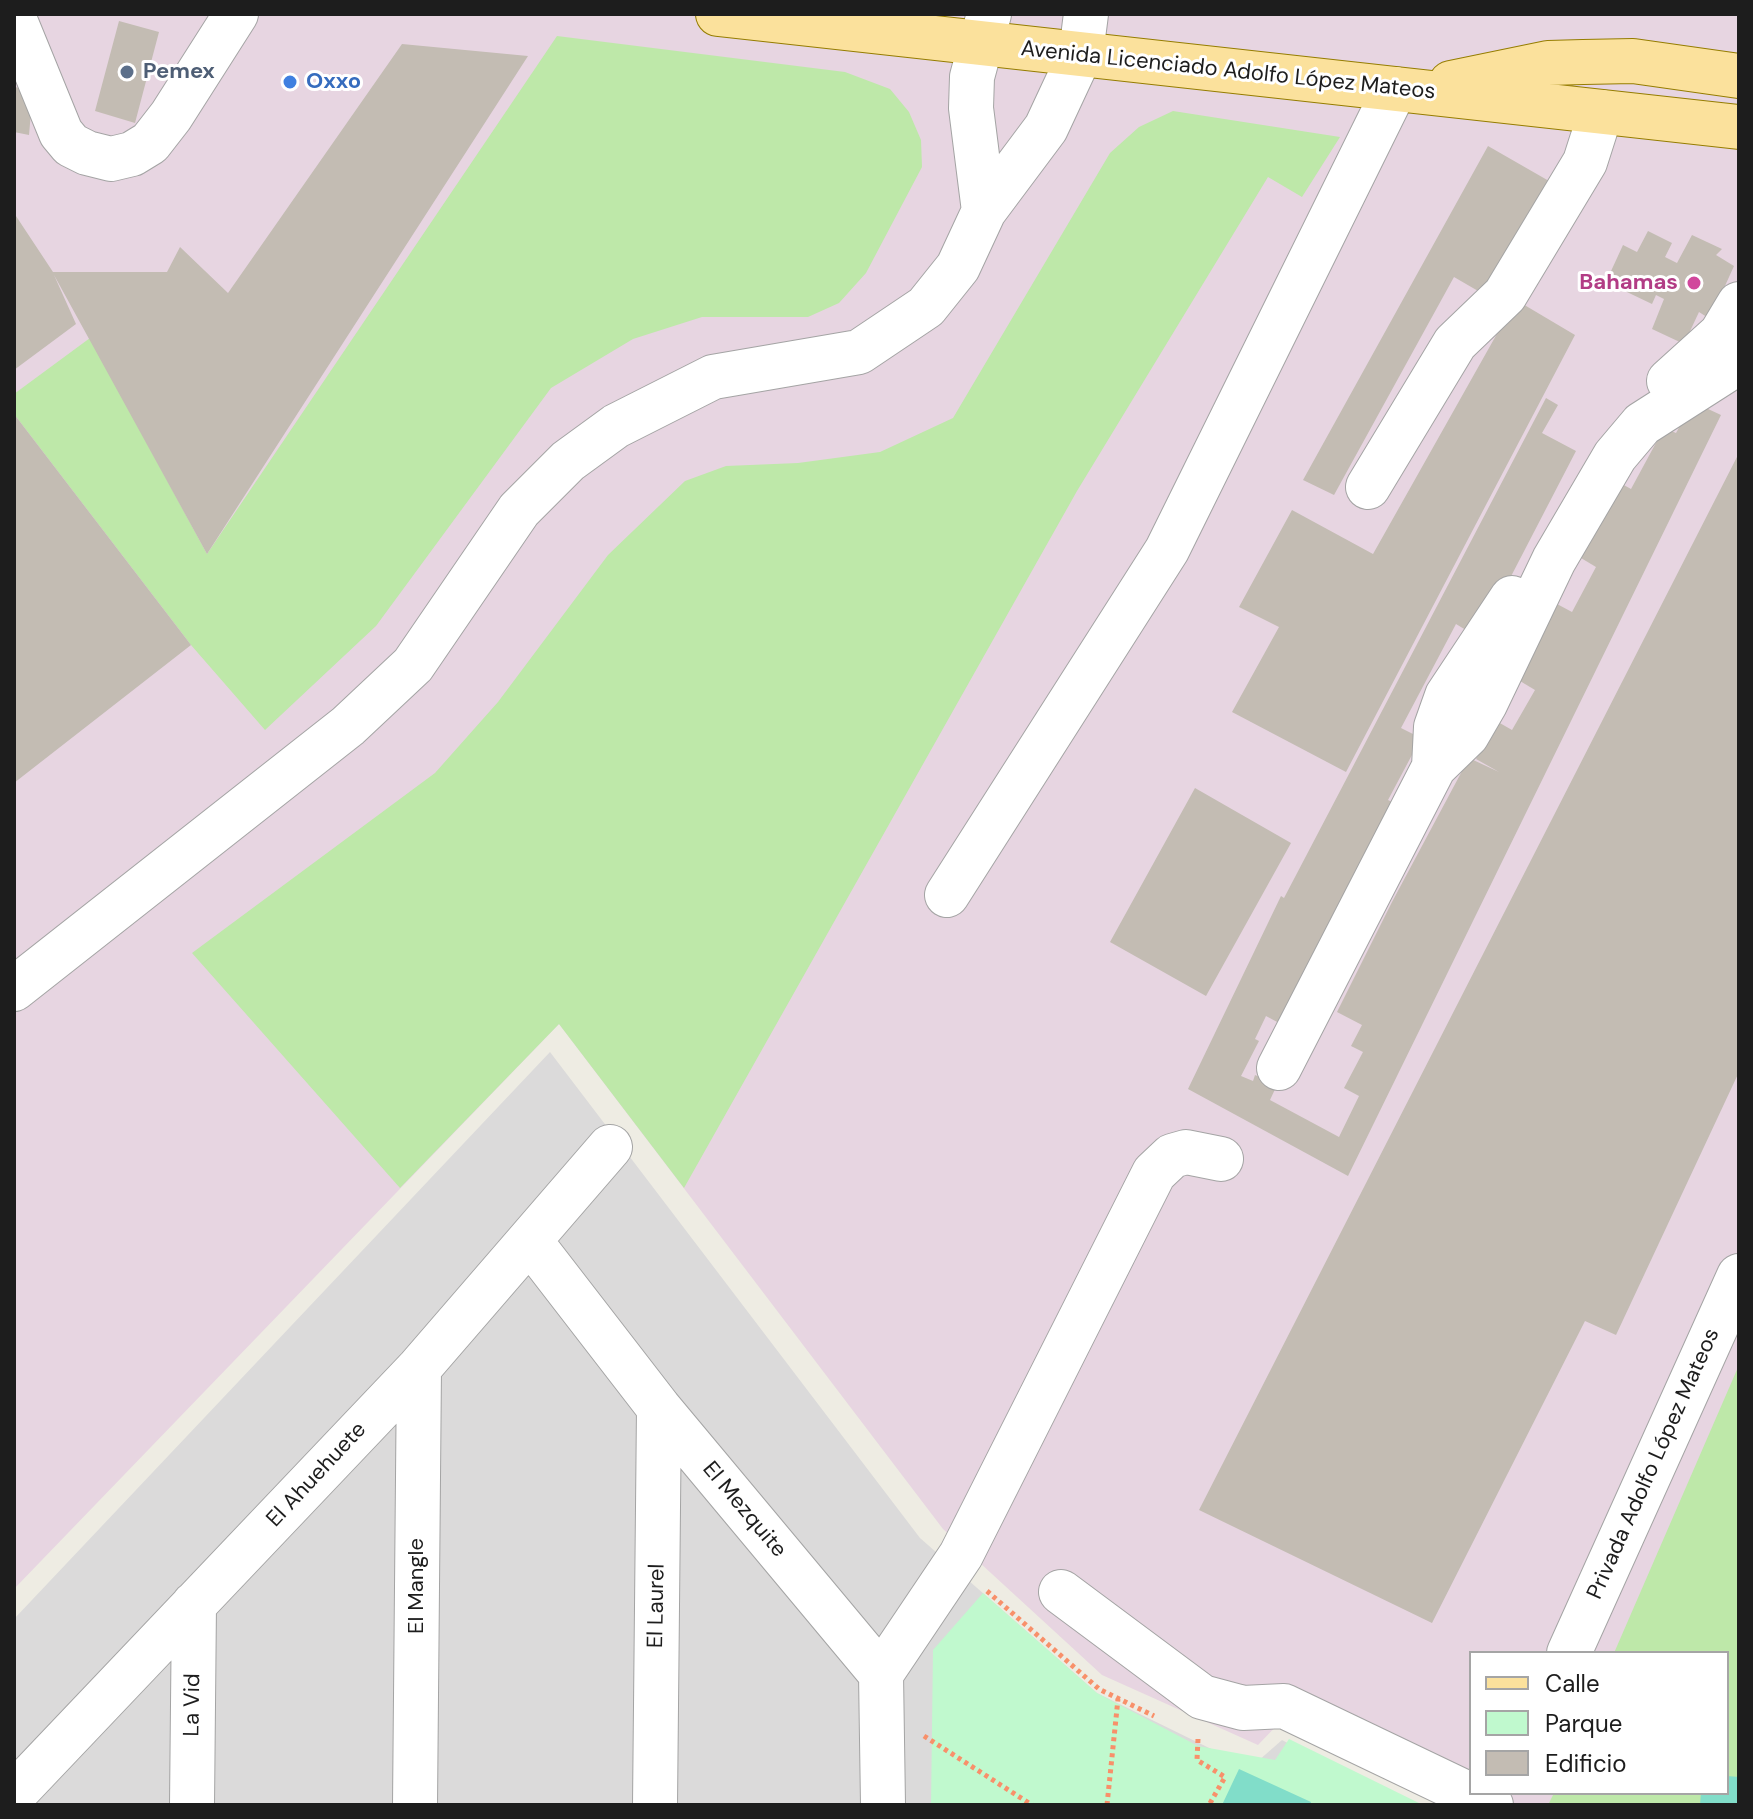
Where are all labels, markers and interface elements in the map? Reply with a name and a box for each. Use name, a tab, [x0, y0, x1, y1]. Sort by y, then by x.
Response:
street label: Avenida Licenciado Adolfo López Mateos	[1019, 36, 1437, 106]
place label: Pemex	[143, 59, 215, 85]
marker: Pemex	[118, 63, 136, 81]
place label: Oxxo	[306, 69, 361, 95]
marker: Oxxo	[281, 73, 299, 91]
place label: Bahamas	[1579, 270, 1678, 296]
marker: Bahamas	[1685, 274, 1703, 292]
street label: Privada Adolfo López Mateos	[1582, 1324, 1726, 1604]
street label: El Ahuehuete	[262, 1417, 372, 1533]
street label: El Mezquite	[696, 1457, 792, 1563]
street label: El Mangle	[404, 1538, 430, 1634]
street label: El Laurel	[643, 1564, 671, 1648]
legend	[1469, 1651, 1729, 1795]
text: Calle	[1545, 1668, 1600, 1699]
street label: La Vid	[179, 1673, 207, 1737]
text: Parque	[1545, 1708, 1622, 1739]
text: Edificio	[1545, 1748, 1627, 1779]

